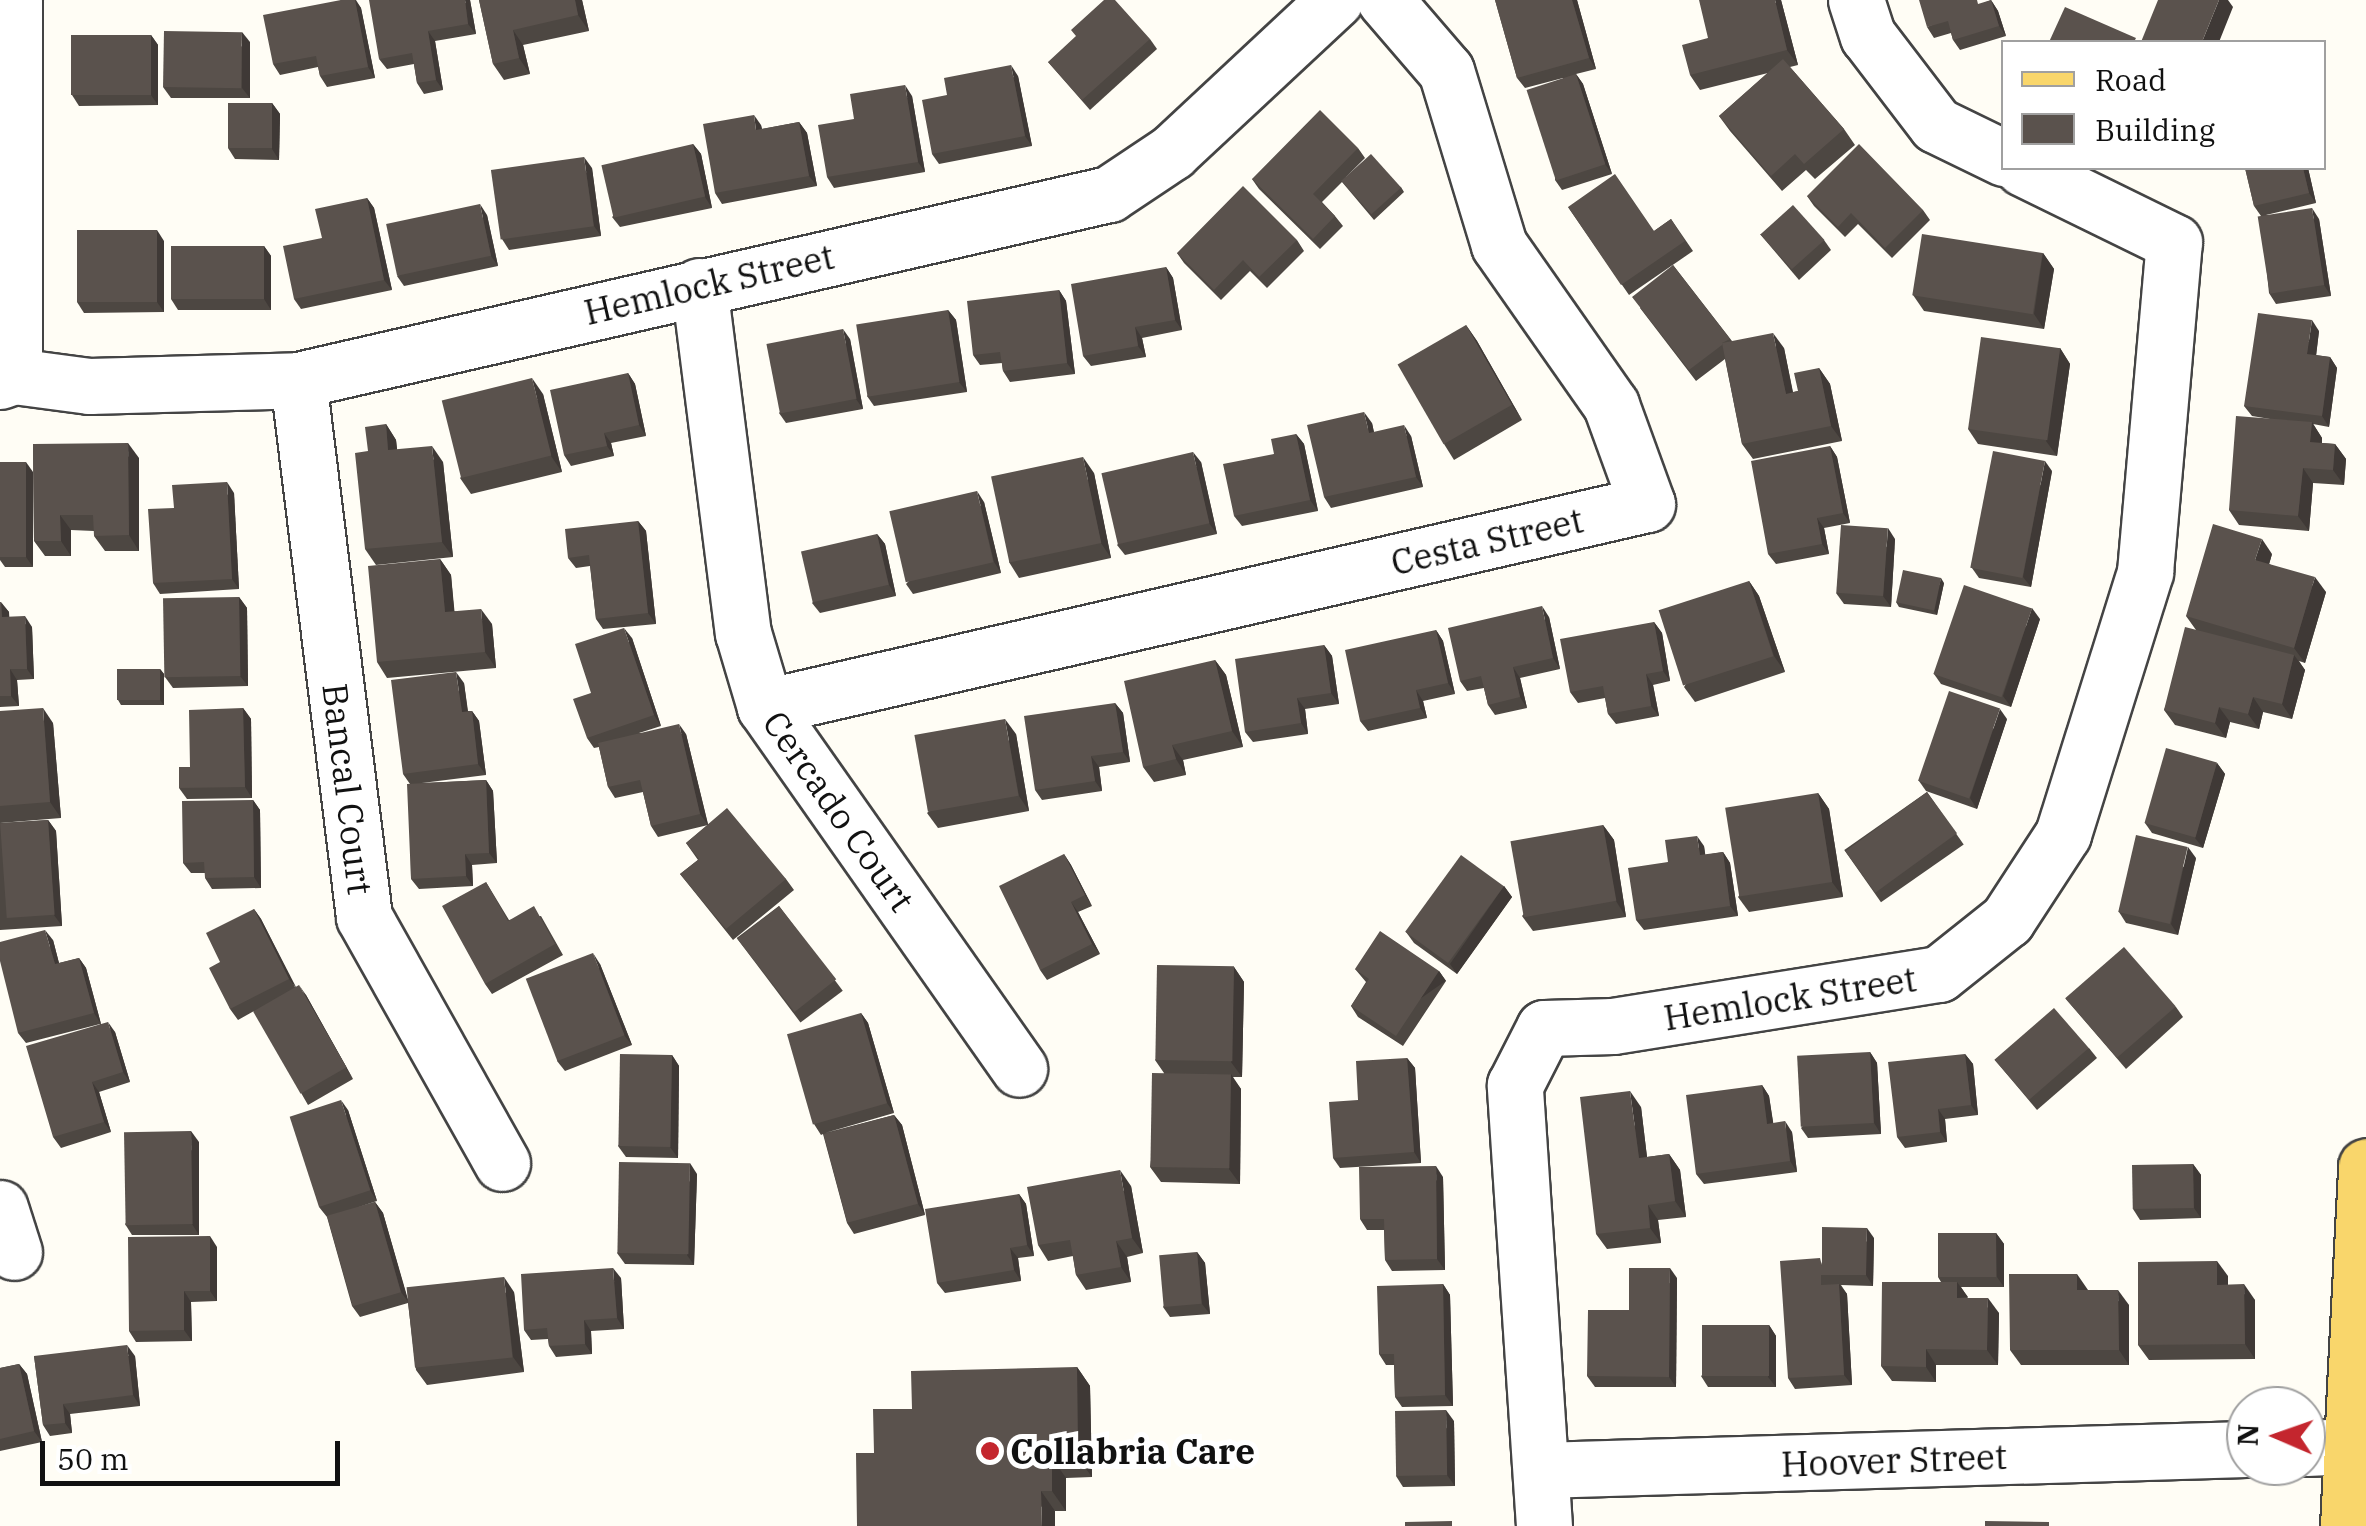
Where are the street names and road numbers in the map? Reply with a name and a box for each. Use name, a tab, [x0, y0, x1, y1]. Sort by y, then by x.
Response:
street label: Hemlock Street	[580, 235, 838, 333]
street label: Cesta Street	[1387, 499, 1587, 583]
street label: Bancal Court	[314, 681, 382, 897]
street label: Cercado Court	[754, 703, 924, 919]
street label: Hemlock Street	[1661, 957, 1919, 1039]
street label: Hoover Street	[1780, 1435, 2008, 1485]

